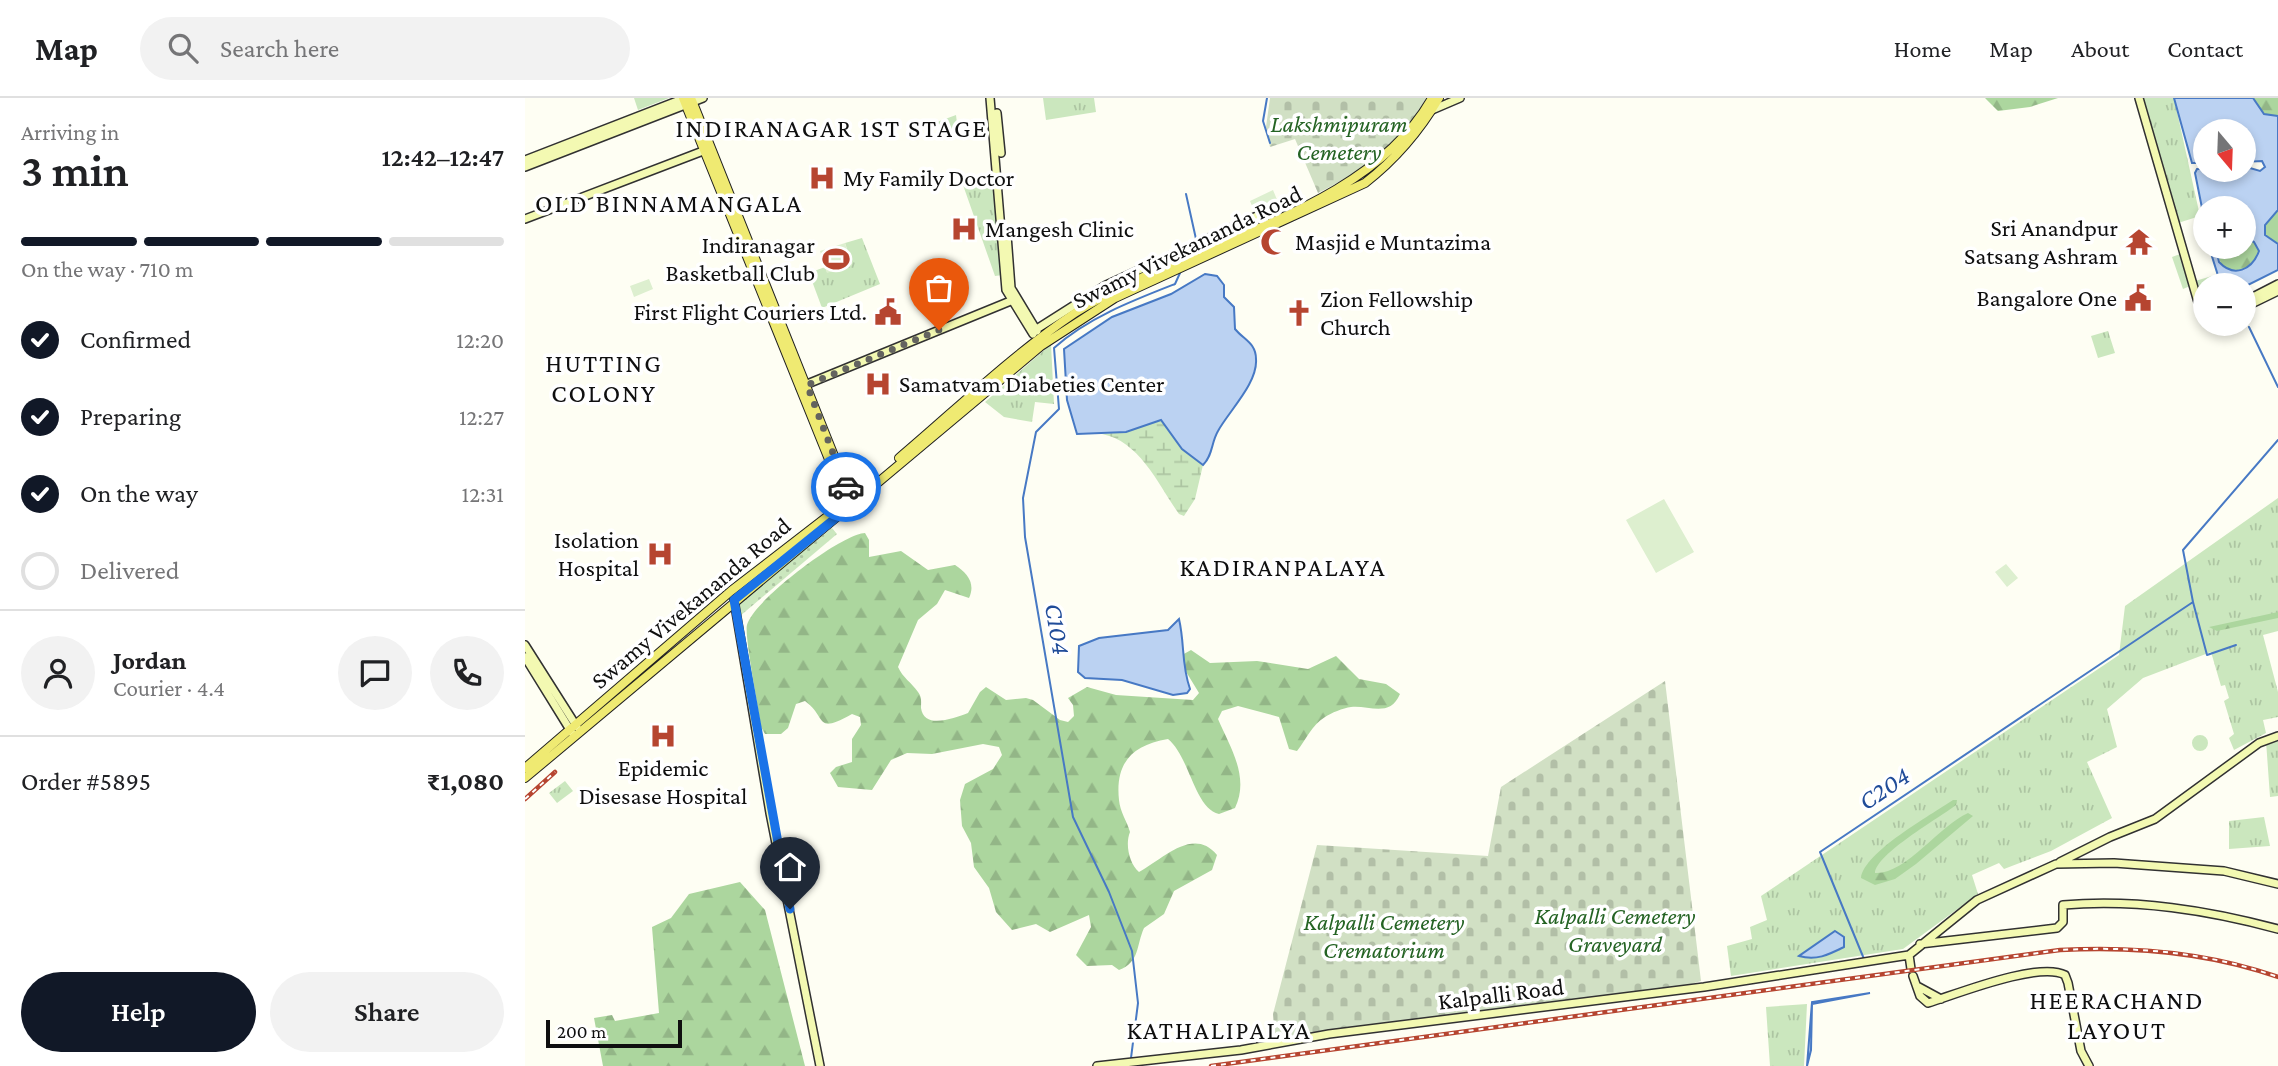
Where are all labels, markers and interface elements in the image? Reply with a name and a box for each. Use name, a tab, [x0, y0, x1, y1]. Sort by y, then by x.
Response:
search box	[140, 17, 630, 80]
icon: search	[164, 29, 202, 67]
text: Map	[35, 30, 98, 67]
text: Search here	[220, 34, 339, 63]
text: Home	[1894, 35, 1951, 62]
text: Map	[1989, 35, 2033, 62]
text: About	[2071, 35, 2129, 62]
text: Contact	[2167, 35, 2243, 62]
park label: Lakshmipuram Cemetery	[1271, 110, 1407, 165]
district label: INDIRANAGAR 1ST STAGE	[676, 114, 988, 143]
text: Arriving in	[21, 119, 119, 145]
north arrow	[2193, 119, 2256, 182]
map controls	[2193, 119, 2256, 336]
text: 12:42–12:47	[382, 143, 504, 172]
text: 3 min	[21, 145, 129, 196]
hospital icon: My Family Doctor	[807, 163, 837, 193]
place label: My Family Doctor	[843, 164, 1015, 191]
street label: Swamy Vivekananda Road	[1068, 179, 1306, 314]
district label: OLD BINNAMANGALA	[535, 189, 803, 218]
button: +	[2193, 196, 2256, 259]
hospital icon: Mangesh Clinic	[949, 214, 979, 244]
place label: Sri Anandpur Satsang Ashram	[1964, 214, 2118, 269]
place label: Mangesh Clinic	[985, 215, 1134, 242]
mosque icon: Masjid e Muntazima	[1259, 227, 1289, 257]
temple icon: Sri Anandpur Satsang Ashram	[2124, 227, 2154, 257]
place label: Masjid e Muntazima	[1295, 228, 1491, 255]
place label: Indiranagar Basketball Club	[665, 231, 815, 286]
sports icon: Indiranagar Basketball Club	[821, 244, 851, 274]
text: On the way · 710 m	[21, 256, 194, 282]
pin	[909, 258, 969, 330]
icon: bag	[920, 269, 958, 307]
button: −	[2193, 273, 2256, 336]
public building icon: Bangalore One	[2123, 283, 2153, 313]
place label: Bangalore One	[1976, 284, 2117, 311]
place label: Zion Fellowship Church	[1320, 285, 1473, 340]
public building icon: First Flight Couriers Ltd.	[873, 297, 903, 327]
place label: First Flight Couriers Ltd.	[633, 298, 867, 325]
church icon: Zion Fellowship Church	[1284, 298, 1314, 328]
icon: check	[21, 321, 59, 359]
text: Confirmed	[80, 325, 191, 354]
text: 12:20	[456, 327, 504, 353]
district label: HUTTING COLONY	[545, 349, 663, 408]
hospital icon: Samatvam Diabeties Center	[863, 369, 893, 399]
place label: Samatvam Diabeties Center	[899, 370, 1165, 397]
icon: check	[21, 398, 59, 436]
text: Preparing	[80, 402, 181, 431]
text: 12:27	[459, 404, 504, 430]
courier	[811, 452, 881, 522]
icon: car	[827, 468, 865, 506]
icon: check	[21, 475, 59, 513]
text: On the way	[80, 479, 198, 508]
text: 12:31	[462, 481, 504, 507]
street label: Swamy Vivekananda Road	[586, 511, 796, 694]
place label: Isolation Hospital	[554, 526, 639, 581]
hospital icon: Isolation Hospital	[645, 539, 675, 569]
district label: KADIRANPALAYA	[1179, 553, 1387, 582]
text: Delivered	[80, 556, 179, 585]
water label: C104	[1039, 601, 1076, 657]
button: person	[21, 636, 95, 710]
button: chat	[338, 636, 412, 710]
button: phone	[430, 636, 504, 710]
text: Jordan	[113, 646, 187, 675]
text: Courier · 4.4	[113, 675, 225, 701]
hospital icon: Epidemic Disesase Hospital	[648, 721, 678, 751]
place label: Epidemic Disesase Hospital	[579, 754, 747, 809]
water label: C204	[1853, 761, 1915, 816]
text: Order #5895	[21, 767, 151, 796]
text: ₹1,080	[427, 767, 504, 796]
pin	[760, 837, 820, 909]
icon: home	[771, 848, 809, 886]
park label: Kalpalli Cemetery Graveyard	[1535, 902, 1695, 957]
park label: Kalpalli Cemetery Crematorium	[1304, 908, 1464, 963]
button: Help	[21, 972, 256, 1052]
button: Share	[270, 972, 504, 1052]
street label: Kalpalli Road	[1436, 972, 1566, 1015]
district label: HEERACHAND LAYOUT	[2029, 986, 2205, 1045]
district label: KATHALIPALYA	[1126, 1016, 1312, 1045]
scale bar	[546, 1017, 683, 1049]
text: 200 m	[557, 1021, 606, 1042]

